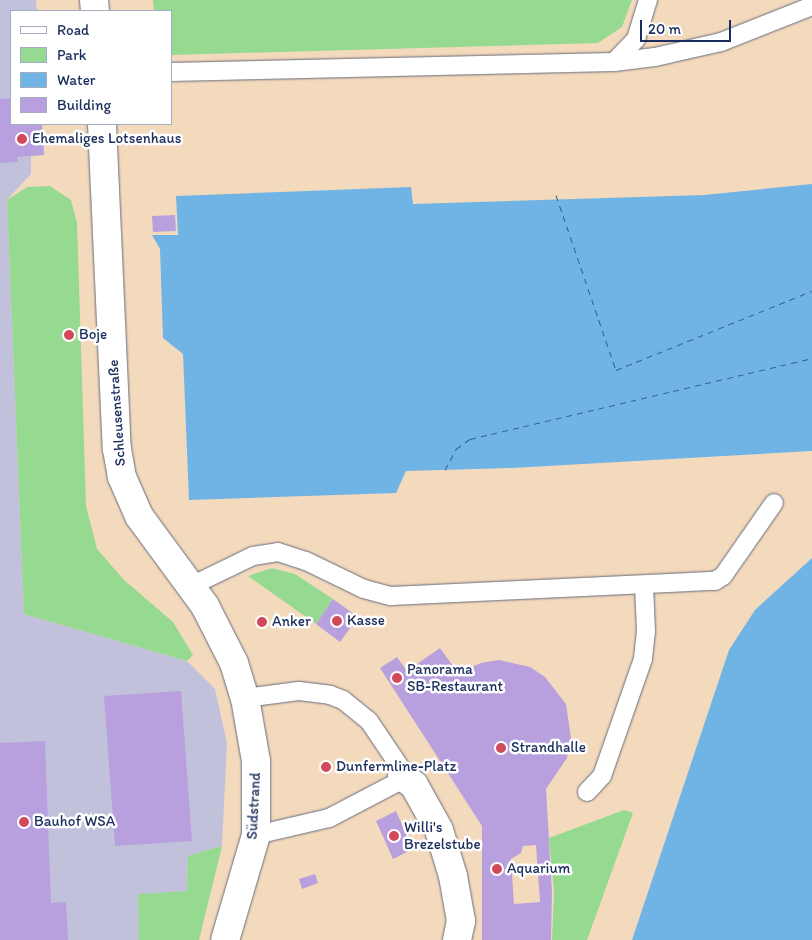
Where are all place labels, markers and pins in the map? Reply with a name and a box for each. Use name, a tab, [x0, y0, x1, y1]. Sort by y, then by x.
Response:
place label: Ehemaliges Lotsenhaus	[32, 130, 182, 148]
marker: Ehemaliges Lotsenhaus	[16, 133, 28, 145]
place label: Boje	[79, 326, 107, 344]
marker: Boje	[63, 329, 75, 341]
place label: Kasse	[347, 612, 385, 630]
place label: Anker	[272, 613, 311, 631]
marker: Kasse	[331, 615, 343, 627]
marker: Anker	[256, 616, 268, 628]
place label: Panorama SB-Restaurant	[407, 660, 503, 695]
marker: Panorama SB-Restaurant	[391, 672, 403, 684]
place label: Strandhalle	[511, 739, 586, 757]
marker: Strandhalle	[495, 742, 507, 754]
place label: Dunfermline-Platz	[336, 758, 457, 776]
marker: Dunfermline-Platz	[320, 761, 332, 773]
place label: Bauhof WSA	[34, 813, 115, 831]
marker: Bauhof WSA	[18, 816, 30, 828]
place label: Willi's Brezelstube	[404, 818, 481, 853]
marker: Willi's Brezelstube	[388, 830, 400, 842]
place label: Aquarium	[507, 860, 570, 878]
marker: Aquarium	[491, 863, 503, 875]

